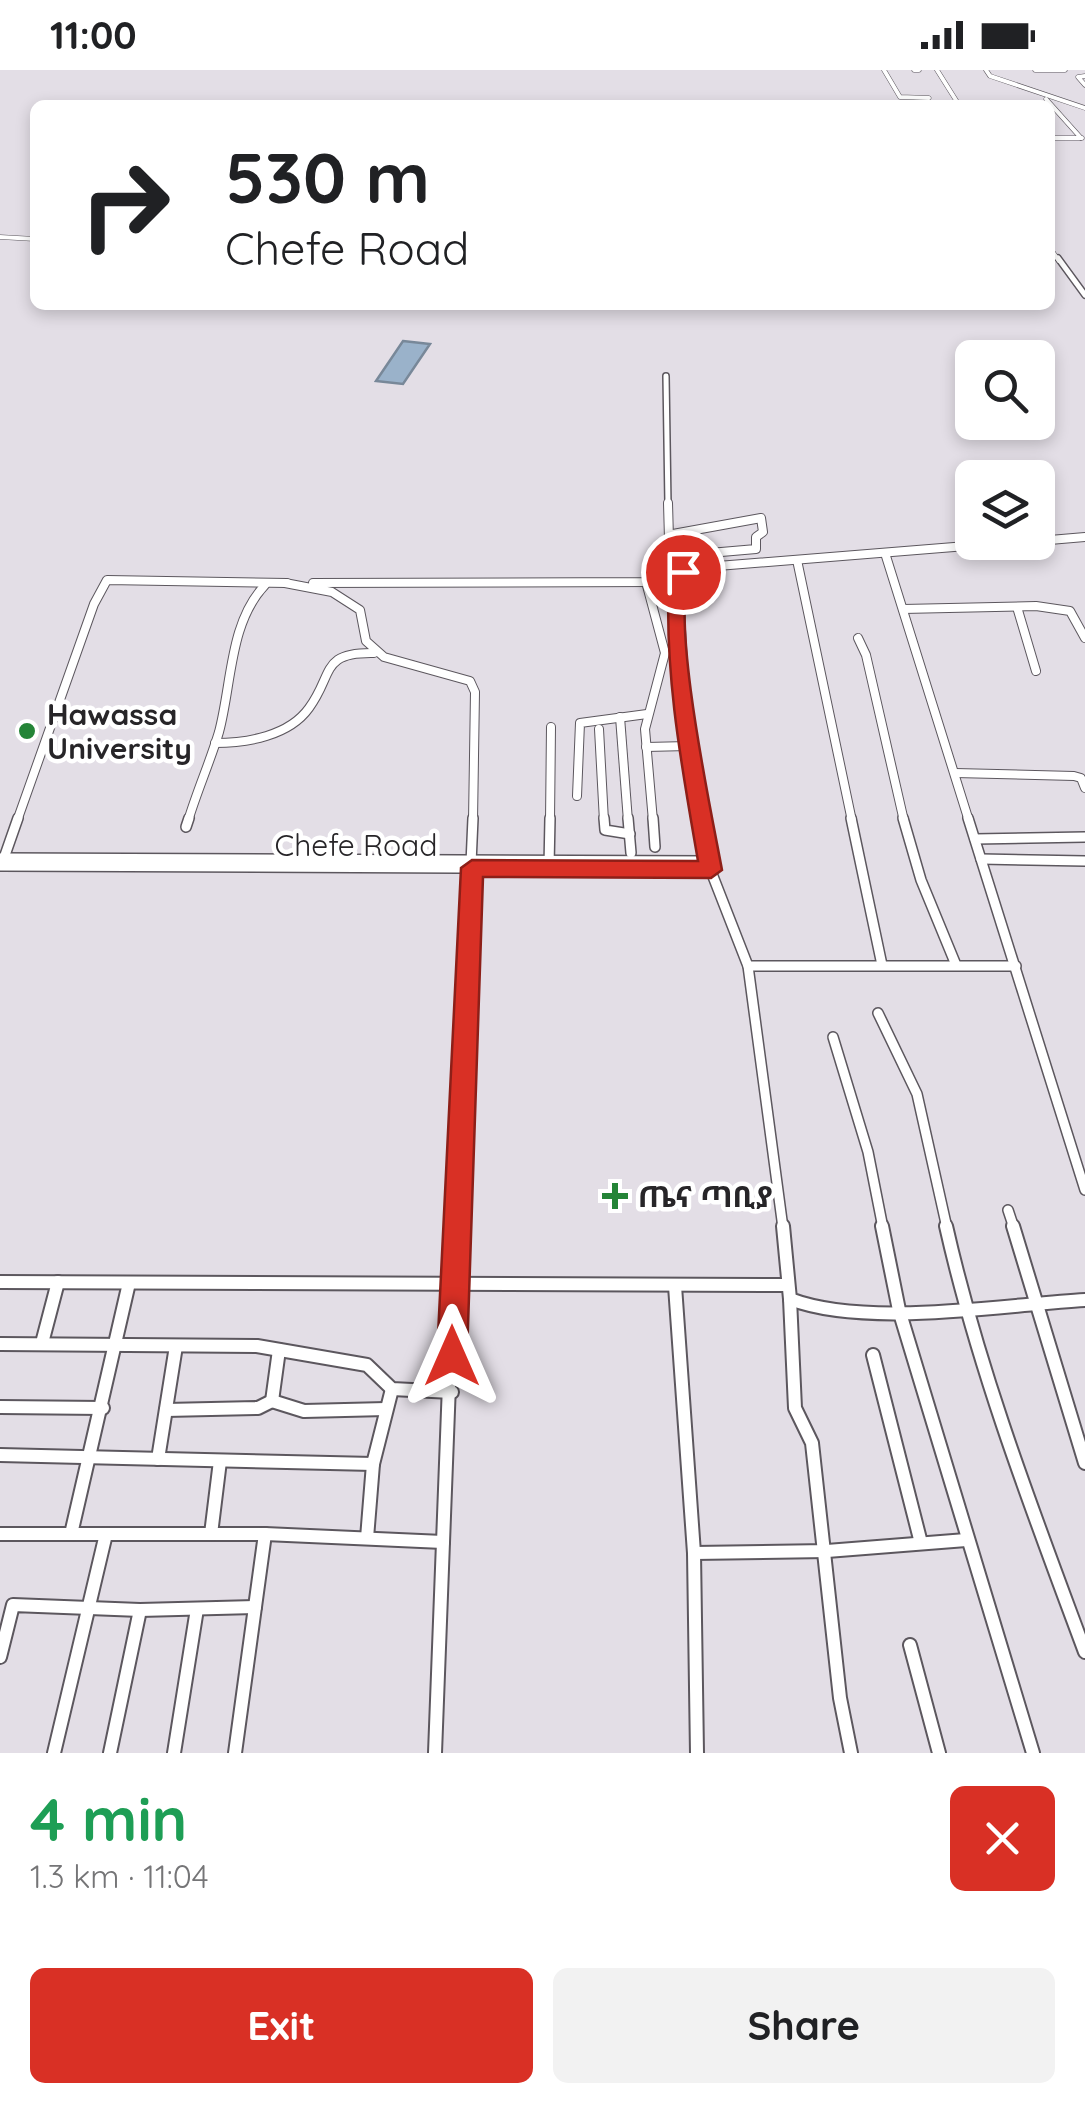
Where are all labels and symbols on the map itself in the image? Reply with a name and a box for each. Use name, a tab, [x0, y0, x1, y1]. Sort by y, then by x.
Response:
pin	[641, 530, 726, 615]
place label: Hawassa University	[47, 695, 192, 767]
marker: Hawassa University	[16, 720, 38, 742]
street label: Chefe Road	[275, 826, 437, 864]
place label: ጤና ጣቢያ	[638, 1177, 773, 1215]
marker: ጤና ጣቢያ	[602, 1183, 628, 1209]
position arrow	[400, 1304, 504, 1408]

